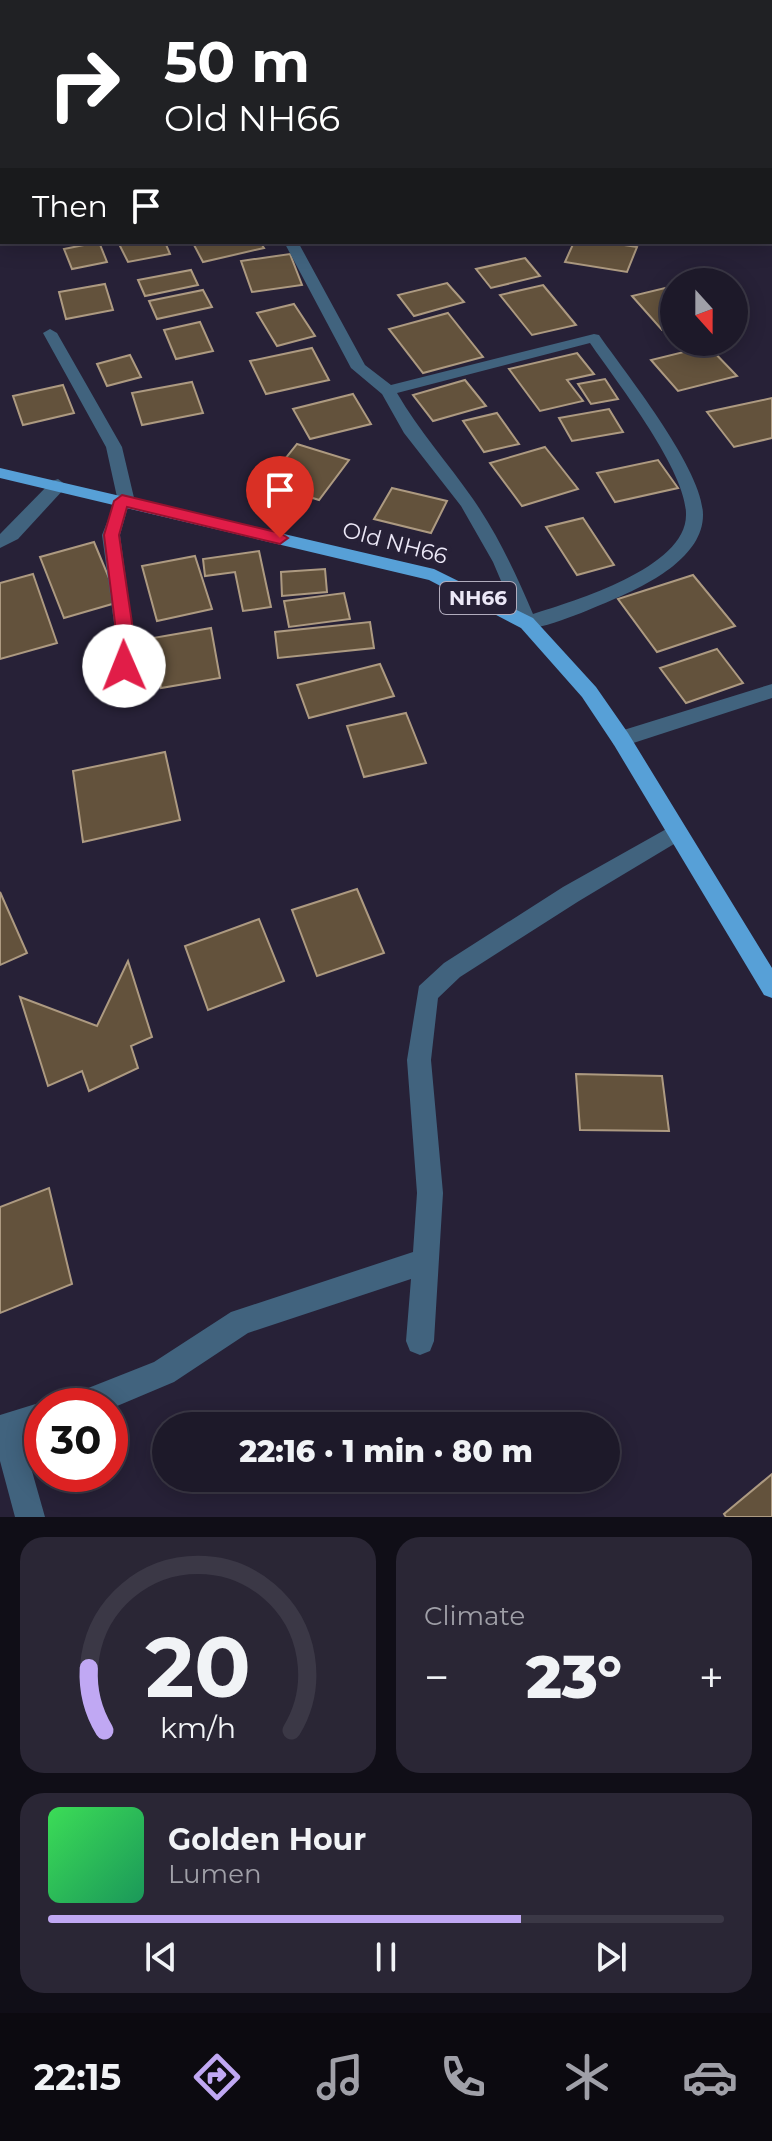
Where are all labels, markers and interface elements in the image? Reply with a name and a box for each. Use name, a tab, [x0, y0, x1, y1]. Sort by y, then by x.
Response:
text: 50 m	[164, 28, 310, 96]
icon: right	[32, 32, 136, 136]
text: Old NH66	[164, 96, 340, 140]
icon: arrive	[124, 184, 168, 228]
text: Then	[32, 188, 108, 225]
north arrow	[660, 268, 748, 356]
map controls	[660, 268, 748, 356]
pin	[246, 456, 314, 538]
icon: arrive	[258, 468, 302, 512]
street label: Old NH66	[340, 516, 450, 570]
road number: NH66	[440, 582, 516, 614]
position arrow	[82, 624, 166, 708]
speed limit sign: 30	[24, 1388, 128, 1492]
text: 22:16 · 1 min · 80 m	[239, 1433, 533, 1470]
text: Climate	[424, 1600, 525, 1632]
text: 20	[145, 1616, 251, 1718]
text: 23°	[526, 1640, 622, 1713]
text: −	[424, 1650, 449, 1704]
text: +	[699, 1650, 724, 1704]
text: km/h	[160, 1710, 236, 1745]
text: Golden Hour	[168, 1821, 366, 1858]
text: Lumen	[168, 1858, 261, 1890]
icon: previous	[139, 1935, 183, 1979]
icon: pause	[364, 1935, 408, 1979]
icon: next	[589, 1935, 633, 1979]
icon: directions	[189, 2049, 245, 2105]
icon: music	[312, 2049, 368, 2105]
icon: phone	[435, 2049, 491, 2105]
icon: climate	[559, 2049, 615, 2105]
icon: car	[682, 2049, 738, 2105]
text: 22:15	[34, 2055, 121, 2099]

